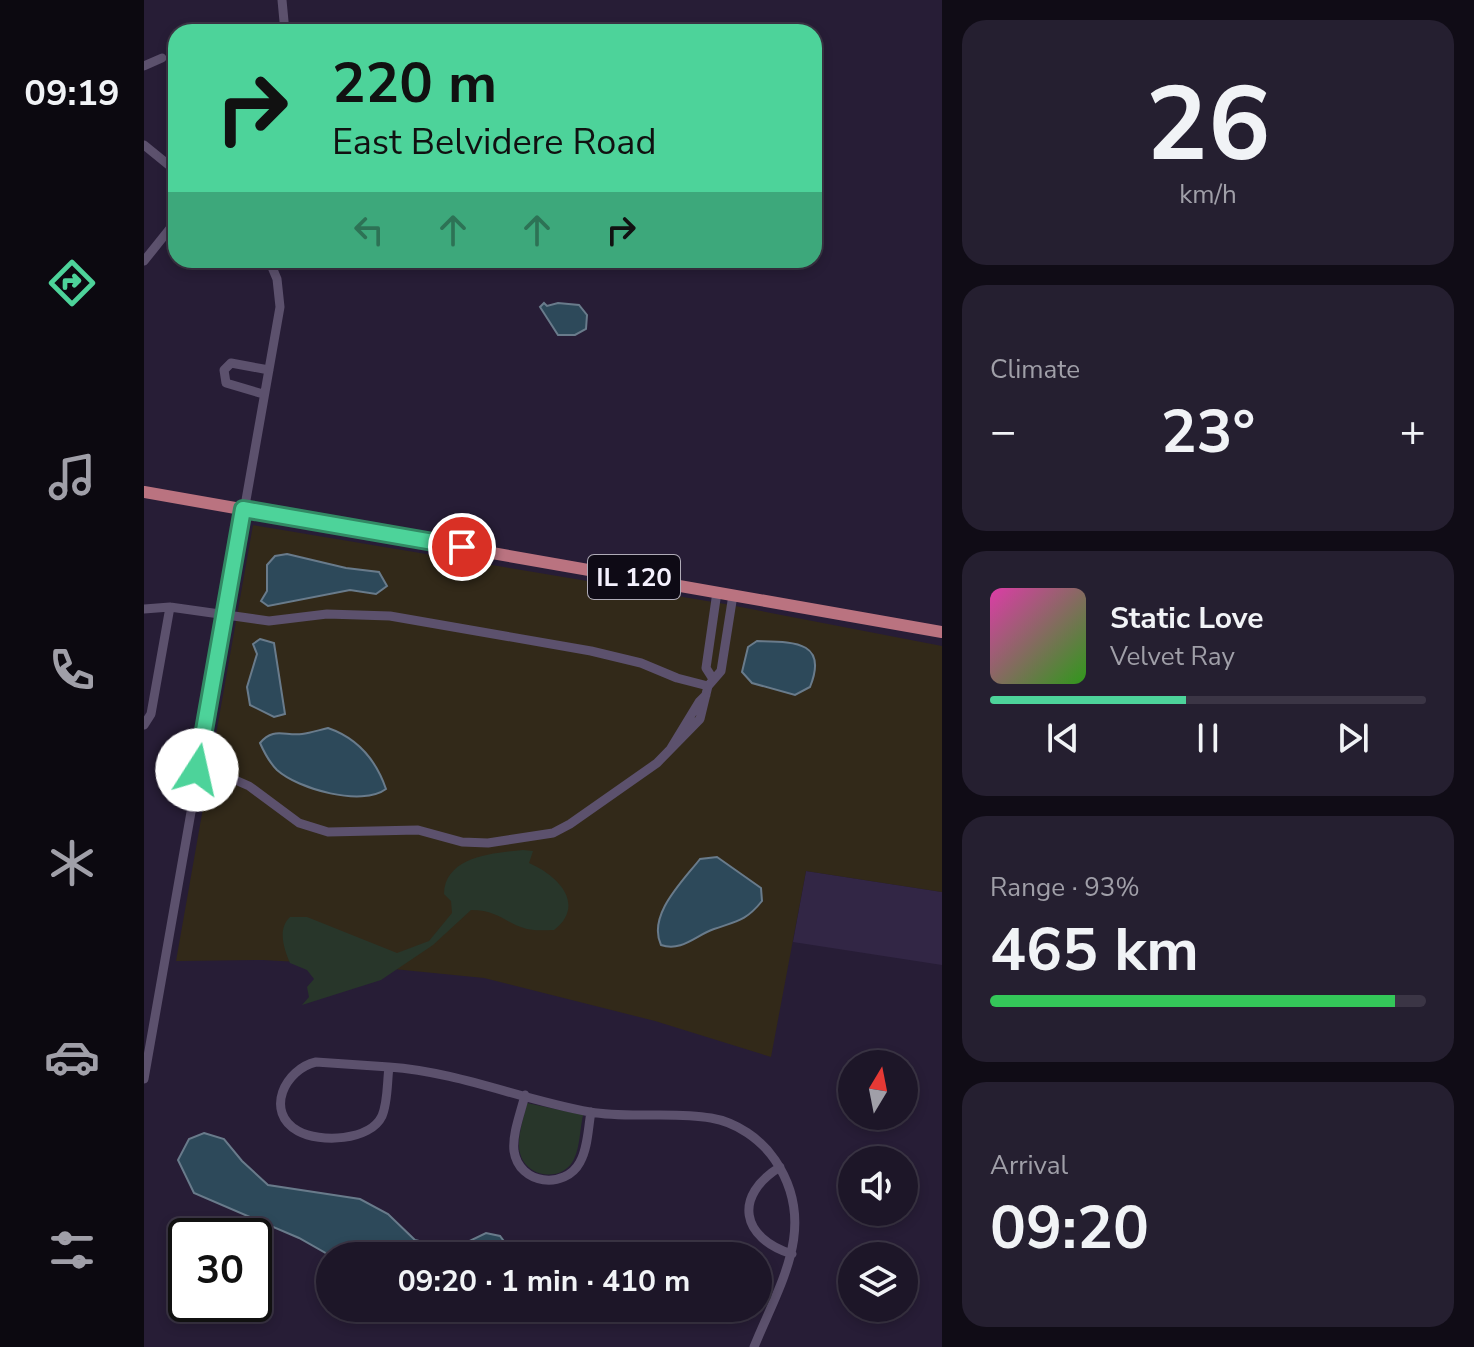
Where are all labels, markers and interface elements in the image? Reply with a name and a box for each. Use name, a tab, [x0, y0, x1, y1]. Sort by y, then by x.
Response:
text: 220 m	[332, 45, 497, 122]
text: 26	[1146, 54, 1270, 196]
icon: right	[200, 56, 304, 160]
text: 09:19	[24, 69, 120, 118]
text: East Belvidere Road	[332, 118, 656, 167]
text: km/h	[1179, 177, 1237, 212]
icon: left	[347, 208, 391, 252]
icon: ahead	[431, 208, 475, 252]
icon: ahead	[515, 208, 559, 252]
icon: right	[599, 208, 643, 252]
icon: directions	[44, 255, 100, 311]
text: Climate	[990, 352, 1080, 387]
text: 23°	[1161, 391, 1255, 473]
text: −	[990, 402, 1016, 462]
text: +	[1400, 402, 1426, 462]
icon: music	[44, 449, 100, 505]
pin	[428, 513, 496, 581]
icon: arrive	[440, 525, 484, 569]
road number: IL 120	[588, 555, 680, 599]
text: Static Love	[1110, 598, 1264, 639]
text: Velvet Ray	[1110, 639, 1235, 674]
icon: phone	[44, 642, 100, 698]
icon: previous	[1041, 716, 1085, 760]
icon: pause	[1186, 716, 1230, 760]
icon: next	[1331, 716, 1375, 760]
position arrow	[155, 728, 239, 812]
icon: climate	[44, 835, 100, 891]
text: Range · 93%	[990, 870, 1140, 905]
text: 465 km	[990, 909, 1199, 991]
icon: car	[44, 1029, 100, 1085]
north arrow	[838, 1050, 918, 1130]
map controls	[838, 1050, 918, 1322]
button: sound	[838, 1146, 918, 1226]
text: Arrival	[990, 1148, 1068, 1183]
text: 09:20	[990, 1187, 1149, 1269]
speed limit sign: 30	[168, 1218, 272, 1322]
icon: filters	[44, 1222, 100, 1278]
button: layers	[838, 1242, 918, 1322]
text: 09:20 · 1 min · 410 m	[398, 1261, 690, 1302]

